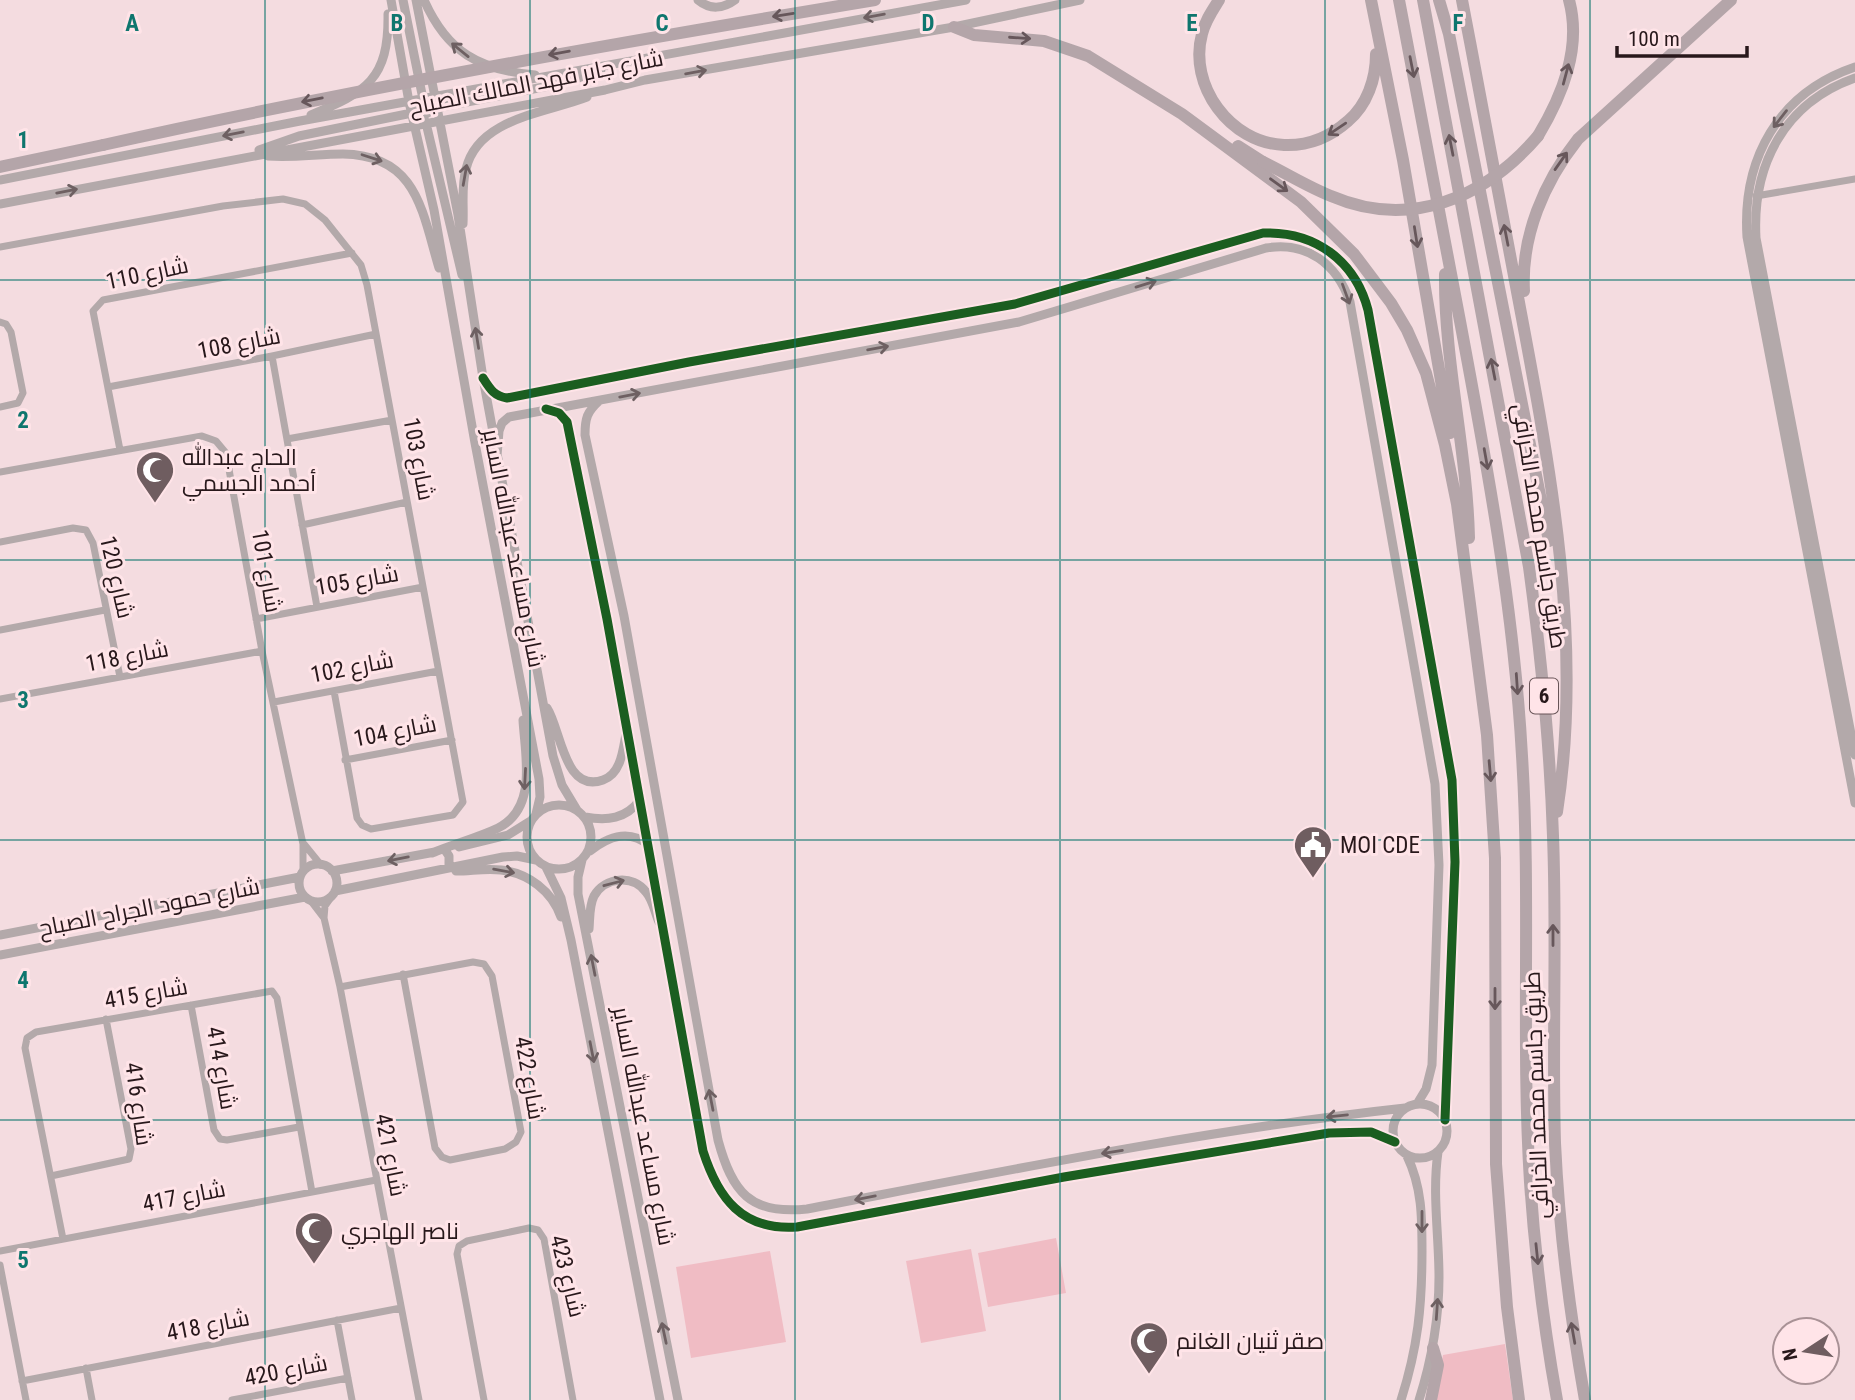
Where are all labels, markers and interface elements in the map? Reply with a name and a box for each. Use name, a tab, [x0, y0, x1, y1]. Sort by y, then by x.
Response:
one-way arrow	[773, 9, 795, 22]
text: A	[125, 10, 139, 37]
text: B	[391, 10, 403, 37]
text: C	[655, 10, 669, 37]
one-way arrow	[863, 10, 886, 23]
text: D	[922, 10, 935, 37]
text: E	[1186, 10, 1198, 37]
text: F	[1453, 10, 1464, 37]
scale bar	[1617, 14, 1746, 58]
text: 100 m	[1628, 27, 1680, 51]
one-way arrow	[1009, 32, 1031, 45]
one-way arrow	[451, 42, 469, 58]
street label: شارع جابر فهد المالك الصباح	[407, 45, 666, 122]
one-way arrow	[548, 47, 571, 60]
one-way arrow	[1406, 55, 1419, 78]
one-way arrow	[684, 64, 707, 78]
one-way arrow	[1560, 64, 1573, 86]
one-way arrow	[301, 94, 323, 107]
one-way arrow	[1772, 109, 1788, 127]
one-way arrow	[1328, 122, 1347, 136]
text: 1	[17, 127, 29, 154]
one-way arrow	[222, 127, 245, 141]
one-way arrow	[1443, 134, 1457, 157]
one-way arrow	[1554, 152, 1569, 171]
one-way arrow	[361, 153, 383, 166]
one-way arrow	[459, 164, 473, 187]
one-way arrow	[1269, 178, 1288, 193]
one-way arrow	[55, 184, 78, 197]
one-way arrow	[1499, 224, 1513, 247]
one-way arrow	[1410, 225, 1423, 248]
street label: شارع 110	[103, 252, 191, 297]
one-way arrow	[1135, 277, 1157, 290]
one-way arrow	[1341, 283, 1353, 304]
street label: شارع 108	[195, 322, 283, 367]
one-way arrow	[470, 327, 483, 350]
one-way arrow	[866, 341, 888, 354]
one-way arrow	[1485, 358, 1499, 381]
one-way arrow	[618, 388, 641, 401]
street label: طريق جاسم محمد الخرافي	[1503, 402, 1572, 651]
text: 2	[17, 407, 29, 434]
street label: شارع 103	[395, 415, 440, 503]
street label: شارع مساعد عبدالله الساير	[475, 424, 552, 670]
place label: الحاج عبدالله أحمد الجسمي	[182, 442, 316, 501]
one-way arrow	[1480, 447, 1493, 470]
mosque icon: الحاج عبدالله أحمد الجسمي	[134, 449, 176, 504]
street label: شارع 101	[244, 527, 287, 615]
street label: شارع 120	[92, 533, 139, 621]
street label: شارع 105	[313, 560, 401, 603]
street label: شارع 118	[83, 635, 171, 680]
street label: شارع 102	[308, 646, 396, 691]
one-way arrow	[1511, 673, 1524, 695]
road number: 6	[1530, 678, 1558, 714]
text: 3	[17, 687, 29, 714]
street label: شارع 104	[351, 710, 439, 755]
one-way arrow	[1484, 760, 1497, 782]
one-way arrow	[519, 767, 532, 790]
public building icon: MOI CDE	[1292, 824, 1334, 879]
place label: MOI CDE	[1340, 832, 1420, 859]
one-way arrow	[387, 853, 410, 866]
one-way arrow	[492, 865, 515, 878]
street label: شارع حمود الجراح الصباح	[36, 873, 262, 944]
one-way arrow	[603, 876, 625, 889]
one-way arrow	[1546, 923, 1560, 946]
one-way arrow	[586, 954, 599, 977]
text: 4	[17, 967, 29, 994]
street label: طريق جاسم محمد الخرافي	[1519, 971, 1558, 1219]
street label: شارع 415	[102, 973, 190, 1016]
one-way arrow	[1488, 987, 1502, 1010]
street label: شارع مساعد عبدالله الساير	[605, 1002, 682, 1248]
street label: شارع 414	[199, 1024, 242, 1112]
street label: شارع 422	[507, 1034, 550, 1122]
one-way arrow	[586, 1040, 600, 1063]
street label: شارع 416	[117, 1061, 158, 1148]
one-way arrow	[703, 1090, 717, 1112]
one-way arrow	[1326, 1109, 1349, 1122]
street label: شارع 421	[367, 1111, 412, 1199]
one-way arrow	[1102, 1146, 1124, 1159]
street label: شارع 417	[140, 1175, 228, 1220]
one-way arrow	[854, 1192, 877, 1205]
mosque icon: ناصر الهاجري	[293, 1210, 335, 1265]
one-way arrow	[1415, 1210, 1429, 1233]
place label: ناصر الهاجري	[341, 1218, 459, 1249]
street label: شارع 423	[542, 1232, 591, 1321]
one-way arrow	[1531, 1242, 1544, 1265]
text: 5	[17, 1247, 29, 1274]
one-way arrow	[1431, 1298, 1444, 1321]
street label: شارع 418	[164, 1304, 252, 1349]
north arrow	[1771, 1316, 1841, 1386]
mosque icon: صقر ثنيان الغانم	[1128, 1320, 1170, 1375]
one-way arrow	[657, 1322, 670, 1345]
one-way arrow	[1566, 1322, 1579, 1345]
place label: صقر ثنيان الغانم	[1176, 1328, 1324, 1357]
text: N	[1777, 1346, 1802, 1363]
street label: شارع 420	[242, 1349, 330, 1394]

